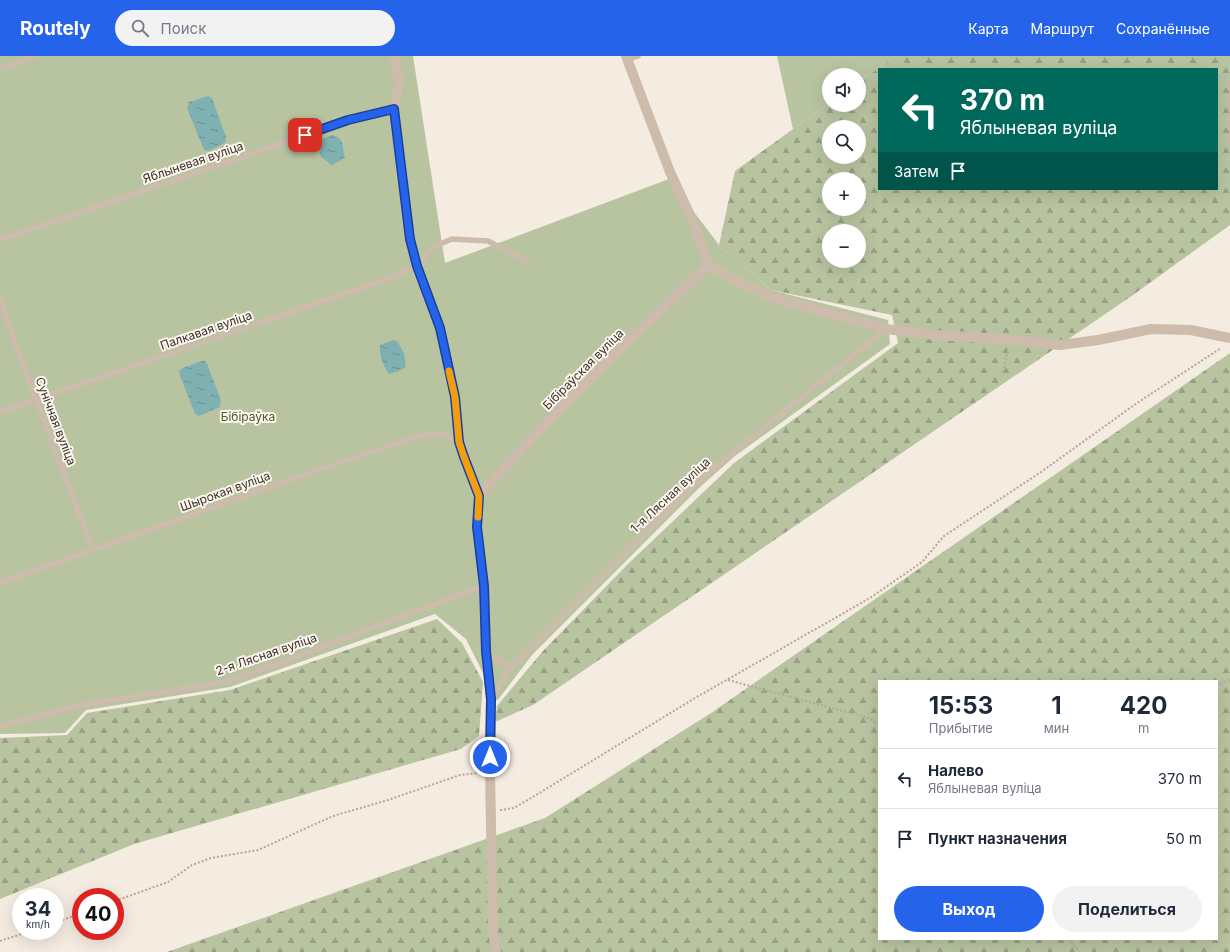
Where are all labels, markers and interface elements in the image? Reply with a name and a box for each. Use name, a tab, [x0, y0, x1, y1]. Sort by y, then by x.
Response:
search box	[115, 10, 395, 46]
text: Routely	[20, 17, 91, 40]
icon: search	[129, 17, 151, 39]
text: Поиск	[161, 19, 206, 38]
text: Карта	[968, 20, 1009, 37]
text: Маршрут	[1031, 20, 1094, 37]
text: Сохранённые	[1116, 20, 1210, 37]
map controls	[822, 68, 866, 268]
button: sound	[822, 68, 866, 112]
text: 370 m	[960, 83, 1045, 117]
icon: left	[894, 84, 946, 136]
text: Яблыневая вуліца	[960, 117, 1117, 138]
pin	[288, 118, 322, 152]
button: search	[822, 120, 866, 164]
icon: arrive	[294, 124, 316, 146]
street label: Яблыневая вуліца	[141, 138, 245, 186]
icon: arrive	[947, 160, 969, 182]
text: Затем	[894, 162, 939, 181]
button: +	[822, 172, 866, 216]
button: −	[822, 224, 866, 268]
street label: Палкавая вуліца	[158, 307, 254, 353]
street label: Бібіраўская вуліца	[540, 326, 626, 412]
street label: Сунічная вуліца	[32, 375, 80, 467]
park label: Бібіраўка	[221, 409, 275, 424]
street label: 1-я Лясная вуліца	[627, 454, 713, 536]
street label: Шырокая вуліца	[178, 468, 272, 514]
street label: 2-я Лясная вуліца	[213, 630, 319, 678]
text: 15:53	[929, 691, 993, 720]
text: 1	[1051, 691, 1062, 720]
text: 420	[1120, 691, 1167, 720]
text: Прибытие	[929, 720, 993, 736]
text: мин	[1044, 720, 1069, 736]
text: m	[1138, 720, 1149, 736]
position arrow	[469, 736, 511, 778]
text: Налево	[928, 761, 984, 780]
icon: left	[894, 768, 916, 790]
text: 370 m	[1158, 769, 1202, 788]
text: Яблыневая вуліца	[928, 780, 1042, 796]
icon: arrive	[894, 828, 916, 850]
text: Пункт назначения	[928, 829, 1067, 848]
text: 50 m	[1166, 829, 1202, 848]
button: Выход	[894, 886, 1044, 932]
button: Поделиться	[1052, 886, 1202, 932]
speed limit sign: 40	[72, 888, 124, 940]
text: 34	[25, 897, 51, 921]
text: km/h	[26, 918, 50, 930]

